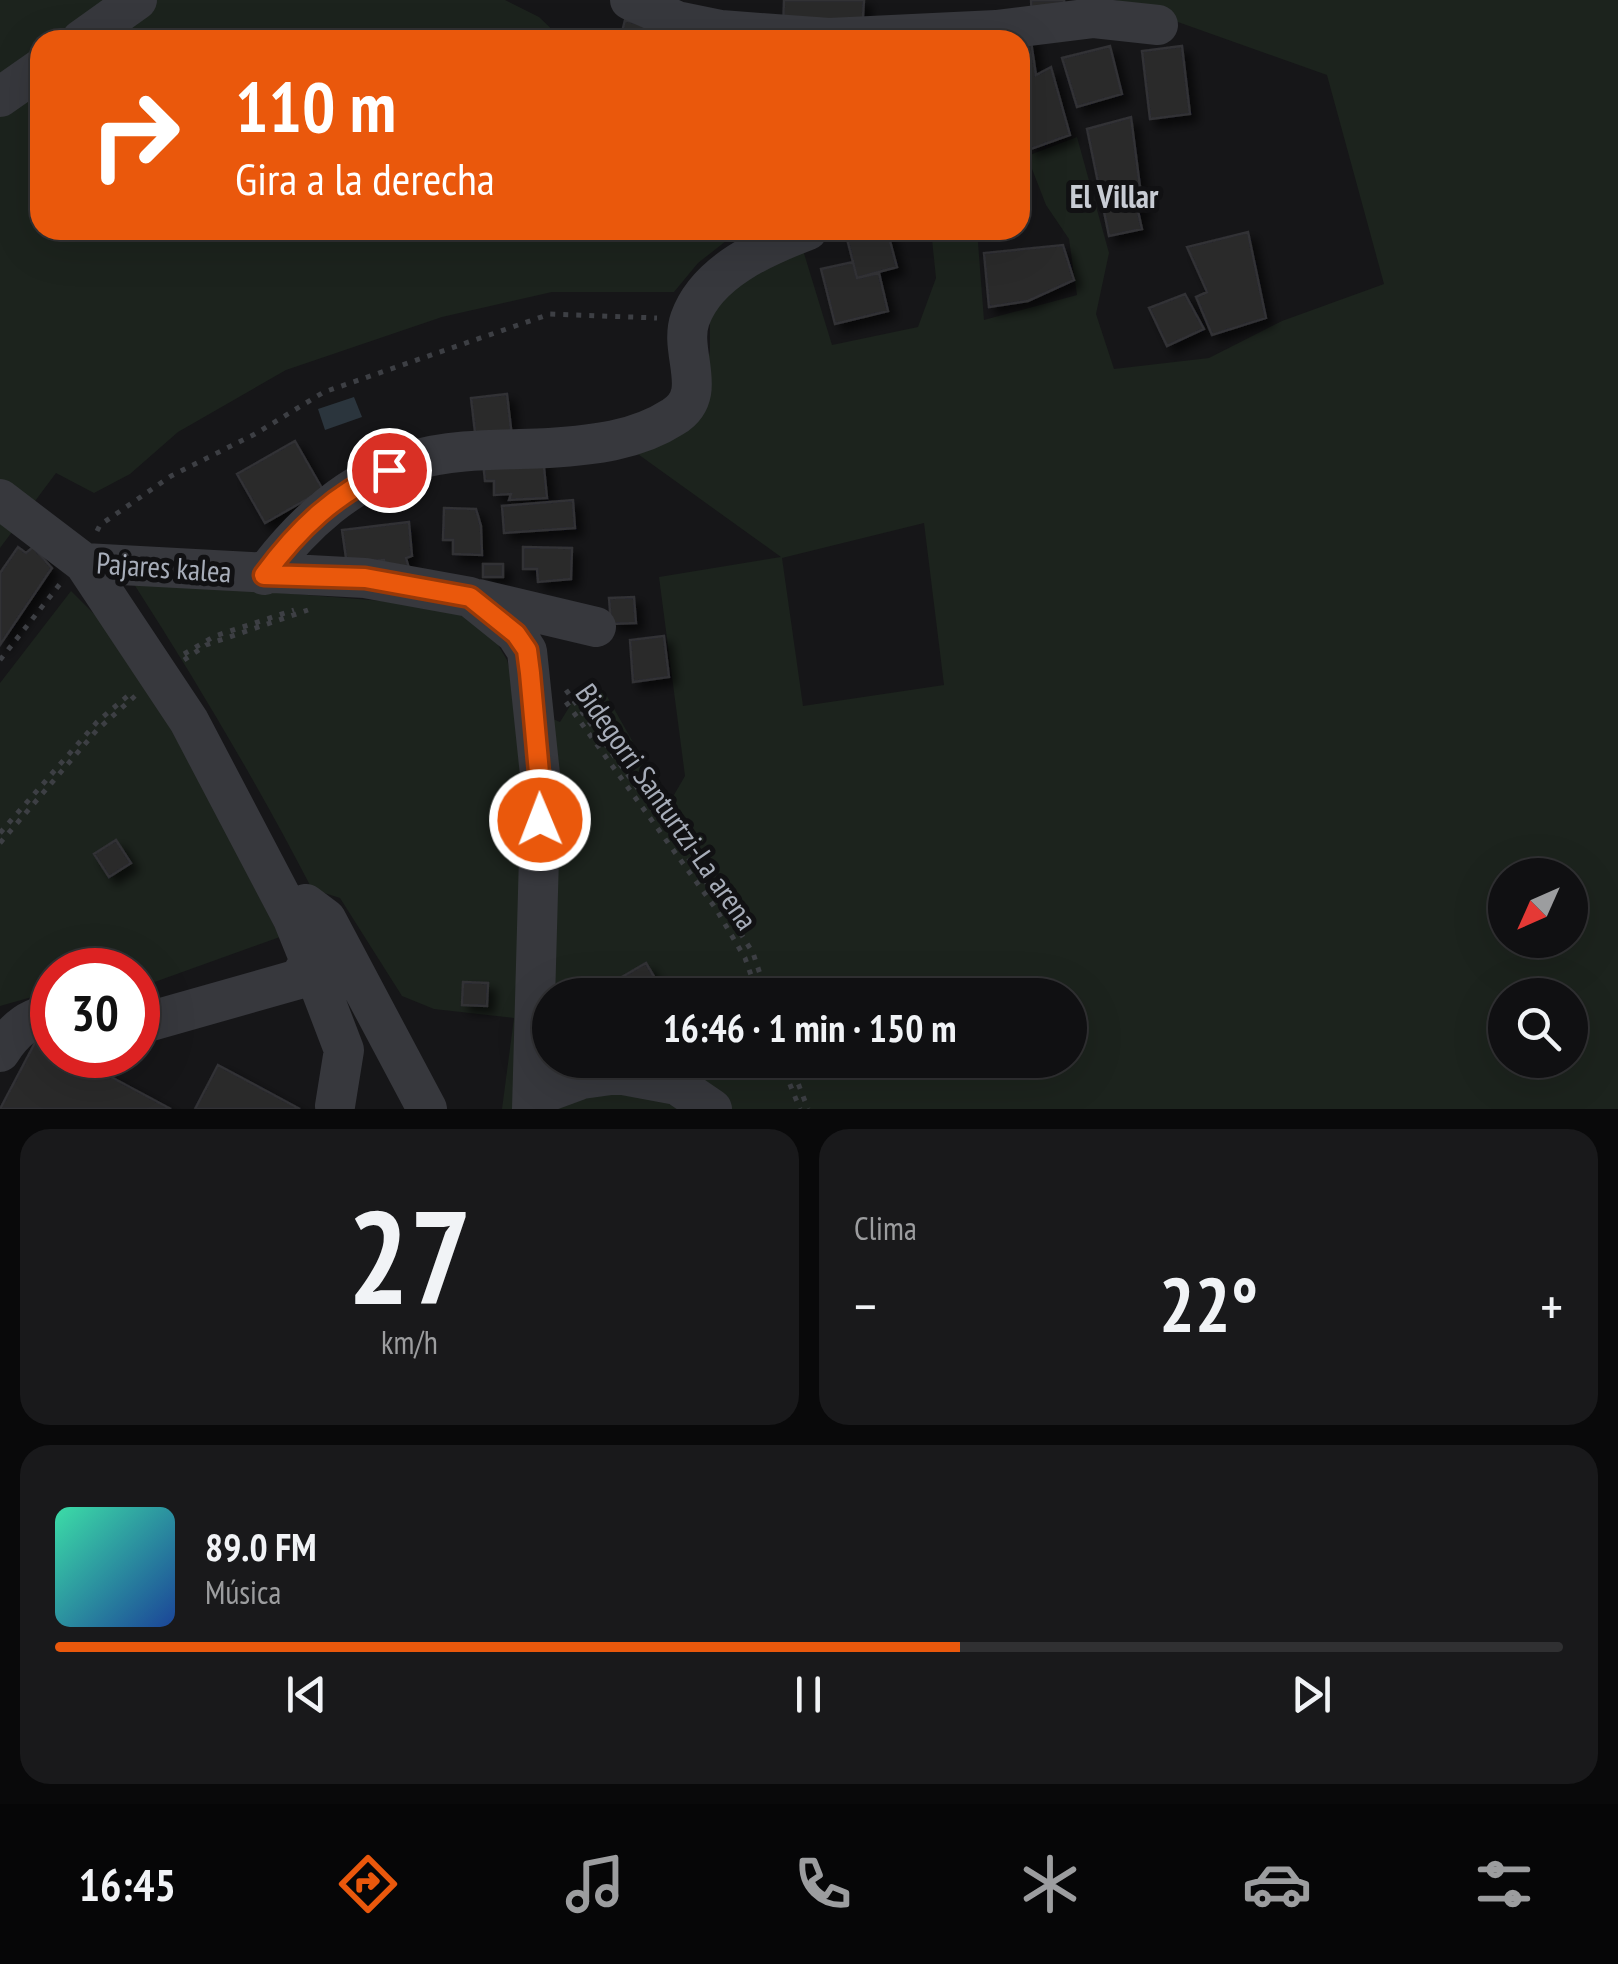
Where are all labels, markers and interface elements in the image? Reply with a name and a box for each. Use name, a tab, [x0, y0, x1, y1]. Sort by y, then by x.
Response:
text: 110 m	[235, 61, 396, 151]
icon: right	[70, 70, 200, 200]
text: Gira a la derecha	[235, 149, 495, 207]
district label: El Villar	[1070, 175, 1159, 217]
pin	[347, 428, 432, 513]
icon: arrive	[362, 443, 417, 498]
street label: Pajares kalea	[95, 542, 233, 591]
street label: Bidegorri Santurtzi-La arena	[568, 675, 767, 937]
position arrow	[488, 768, 592, 872]
north arrow	[1488, 858, 1588, 958]
map controls	[1488, 858, 1588, 1078]
speed limit sign: 30	[30, 948, 160, 1078]
button: search	[1488, 978, 1588, 1078]
text: 16:46 · 1 min · 150 m	[663, 1003, 956, 1052]
text: 27	[347, 1172, 472, 1340]
text: Clima	[854, 1207, 917, 1249]
text: 22°	[1159, 1256, 1258, 1353]
text: −	[854, 1270, 877, 1341]
text: +	[1540, 1270, 1563, 1341]
text: km/h	[381, 1321, 438, 1363]
text: 89.0 FM	[205, 1522, 317, 1571]
text: Música	[205, 1571, 281, 1613]
icon: previous	[279, 1667, 334, 1722]
icon: pause	[781, 1667, 836, 1722]
icon: next	[1284, 1667, 1339, 1722]
icon: directions	[333, 1849, 403, 1919]
icon: music	[560, 1849, 630, 1919]
icon: phone	[788, 1849, 858, 1919]
icon: climate	[1015, 1849, 1085, 1919]
icon: car	[1242, 1849, 1312, 1919]
icon: filters	[1469, 1849, 1539, 1919]
text: 16:45	[79, 1855, 176, 1913]

